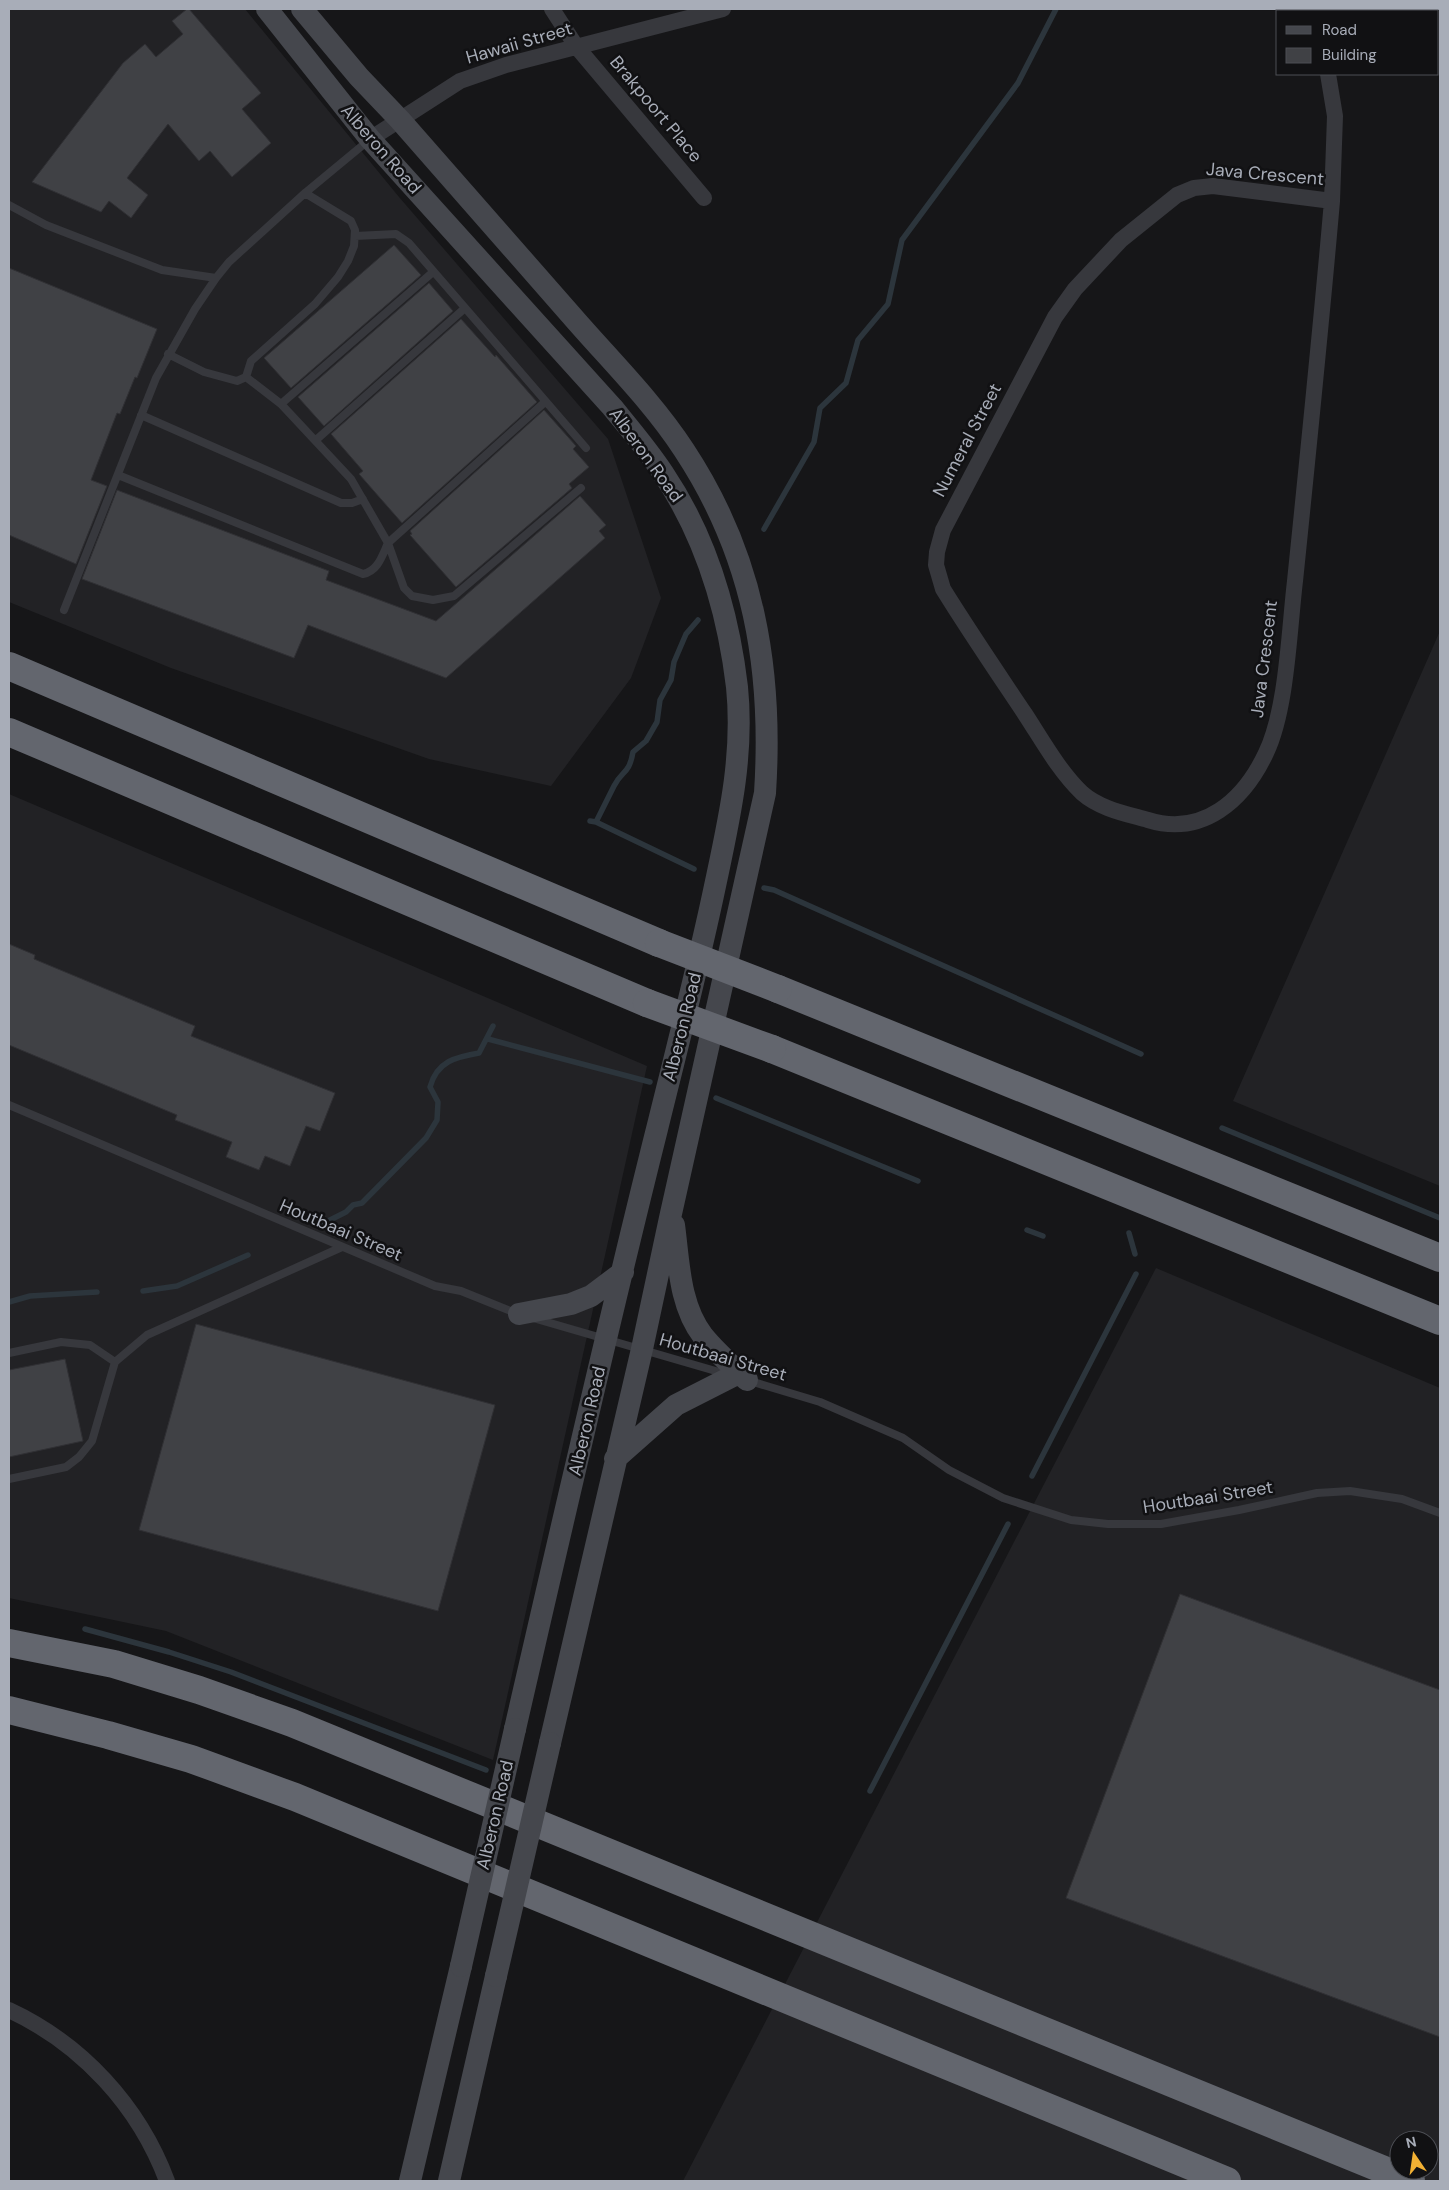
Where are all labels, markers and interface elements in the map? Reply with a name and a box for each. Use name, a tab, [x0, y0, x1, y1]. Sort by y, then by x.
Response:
legend	[1276, 10, 1439, 75]
street label: Hawaii Street	[463, 16, 575, 70]
text: Road	[1322, 20, 1357, 40]
text: Building	[1322, 45, 1377, 65]
street label: Brakpoort Place	[604, 51, 708, 167]
street label: Alberon Road	[335, 99, 427, 199]
street label: Java Crescent	[1205, 157, 1325, 191]
street label: Numeral Street	[927, 379, 1007, 501]
street label: Alberon Road	[604, 403, 688, 507]
street label: Java Crescent	[1245, 599, 1283, 719]
street label: Alberon Road	[657, 970, 707, 1084]
street label: Houtbaai Street	[276, 1193, 406, 1267]
street label: Houtbaai Street	[657, 1327, 789, 1387]
street label: Alberon Road	[563, 1364, 611, 1478]
street label: Houtbaai Street	[1141, 1475, 1275, 1519]
street label: Alberon Road	[471, 1758, 519, 1872]
north arrow	[1389, 2130, 1439, 2180]
text: N	[1404, 2132, 1418, 2152]

